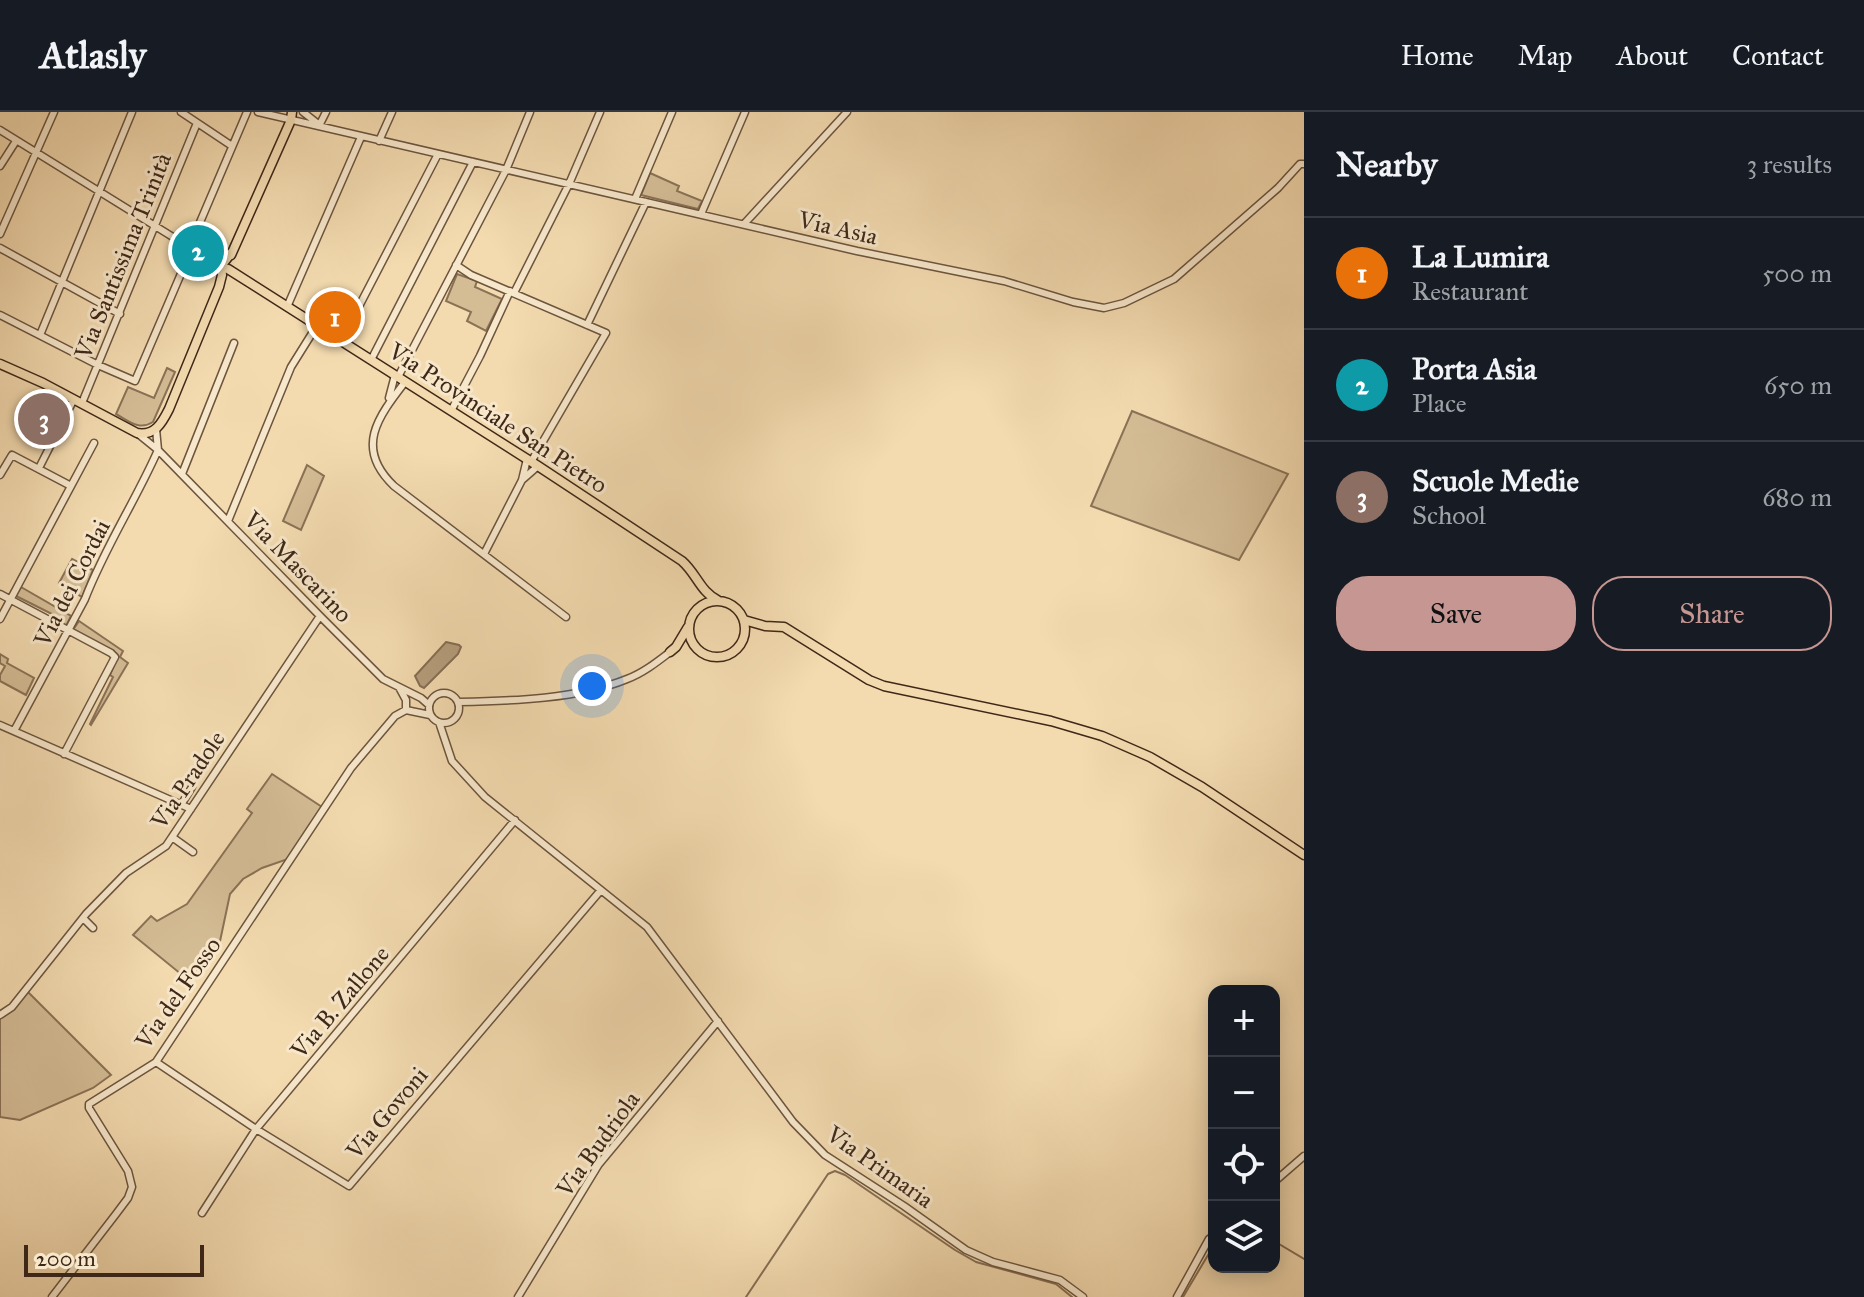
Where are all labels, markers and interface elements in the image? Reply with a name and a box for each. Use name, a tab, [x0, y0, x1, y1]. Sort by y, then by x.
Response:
text: Atlasly	[40, 32, 146, 78]
text: Home	[1401, 38, 1474, 73]
text: Map	[1518, 38, 1572, 73]
text: About	[1616, 38, 1688, 73]
text: Contact	[1732, 38, 1824, 73]
text: Nearby	[1336, 144, 1438, 185]
street label: Via Santissima Trinità	[68, 148, 178, 364]
text: 3 results	[1747, 148, 1832, 180]
street label: Via Asia	[795, 204, 881, 252]
pin: 2	[172, 221, 224, 281]
text: La Lumira	[1412, 239, 1549, 275]
text: 1	[1357, 257, 1367, 289]
text: 500 m	[1762, 257, 1832, 289]
text: Restaurant	[1412, 275, 1528, 307]
pin: 1	[309, 287, 361, 347]
street label: Via Provinciale San Pietro	[382, 336, 613, 500]
text: Porta Asia	[1412, 351, 1537, 387]
text: 2	[1356, 369, 1368, 401]
text: 650 m	[1764, 369, 1832, 401]
text: Place	[1412, 387, 1467, 419]
pin: 3	[18, 389, 70, 449]
text: Scuole Medie	[1412, 463, 1579, 499]
text: 3	[1357, 481, 1367, 513]
text: 680 m	[1762, 481, 1832, 513]
text: School	[1412, 499, 1486, 531]
street label: Via Mascarino	[237, 504, 359, 629]
street label: Via dei Cordai	[27, 514, 117, 652]
button: Save	[1336, 576, 1576, 651]
button: Share	[1592, 576, 1832, 651]
your location	[572, 666, 612, 706]
street label: Via Pradole	[144, 725, 232, 836]
street label: Via del Fosso	[128, 931, 227, 1055]
street label: Via B. Zallone	[284, 940, 396, 1065]
map controls	[1208, 985, 1280, 1273]
button: +	[1208, 985, 1280, 1057]
button: −	[1208, 1057, 1280, 1129]
street label: Via Govoni	[339, 1060, 435, 1166]
street label: Via Budriola	[549, 1085, 647, 1204]
street label: Via Primaria	[820, 1119, 940, 1215]
button: locate	[1208, 1129, 1280, 1201]
button: layers	[1208, 1201, 1280, 1273]
scale bar	[24, 1241, 204, 1277]
text: 200 m	[36, 1245, 96, 1272]

